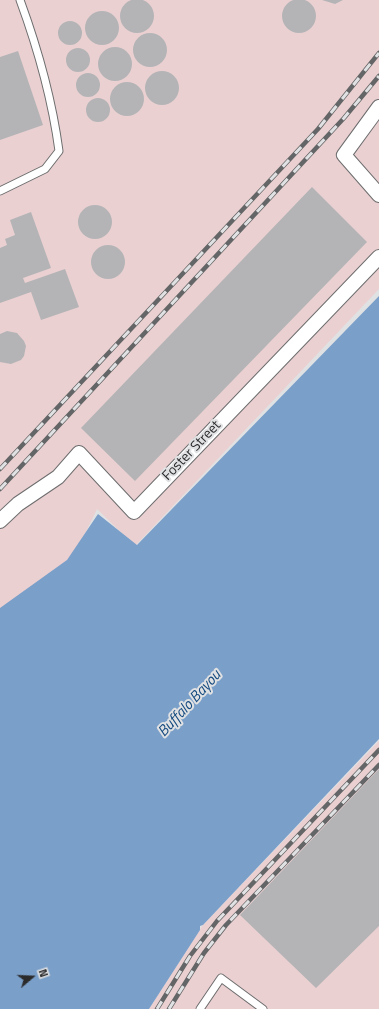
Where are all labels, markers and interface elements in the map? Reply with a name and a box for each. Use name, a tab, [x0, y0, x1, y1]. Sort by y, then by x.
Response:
street label: Foster Street	[159, 417, 225, 485]
water label: Buffalo Bayou	[155, 667, 225, 741]
north arrow	[12, 957, 52, 997]
text: N	[35, 967, 52, 979]

